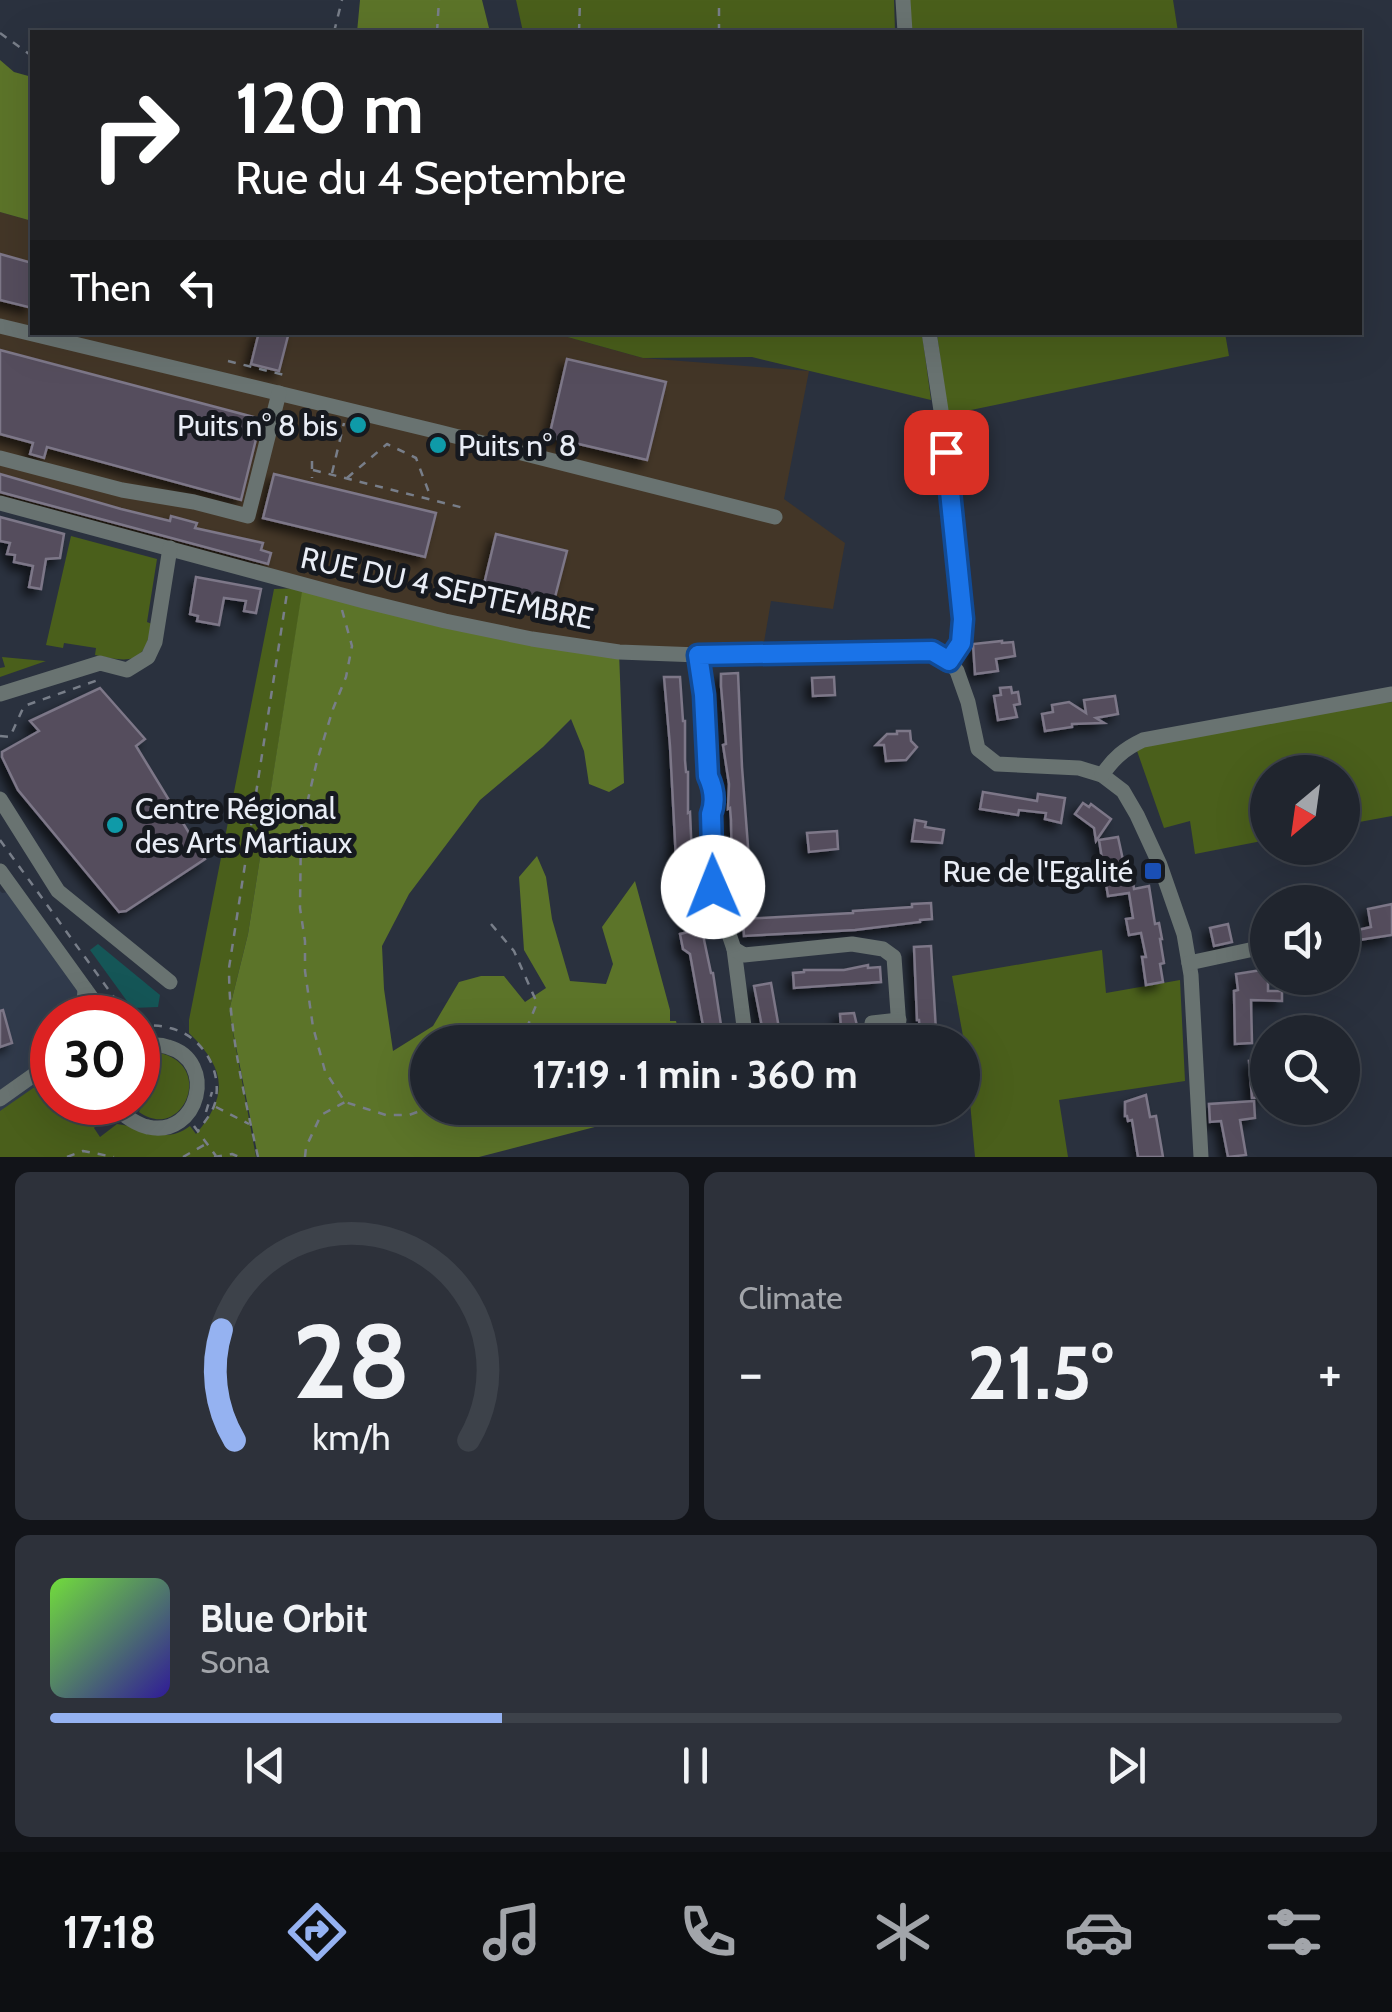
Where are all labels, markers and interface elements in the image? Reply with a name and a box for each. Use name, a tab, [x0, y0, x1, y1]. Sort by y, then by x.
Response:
text: 120 m	[235, 65, 424, 151]
icon: right	[70, 70, 200, 200]
text: Rue du 4 Septembre	[235, 151, 626, 205]
icon: left	[171, 260, 226, 315]
text: Then	[70, 264, 151, 311]
place label: Puits n° 8 bis	[177, 407, 338, 444]
pin	[904, 410, 989, 495]
marker: Puits n° 8 bis	[347, 414, 369, 436]
icon: arrive	[919, 425, 974, 480]
place label: Puits n° 8	[458, 427, 577, 464]
marker: Puits n° 8	[427, 434, 449, 456]
street label: RUE DU 4 SEPTEMBRE	[297, 539, 597, 637]
north arrow	[1250, 755, 1360, 865]
map controls	[1250, 755, 1360, 1125]
place label: Centre Régional des Arts Martiaux	[135, 790, 352, 861]
marker: Centre Régional des Arts Martiaux	[104, 814, 126, 836]
position arrow	[661, 835, 765, 939]
place label: Rue de l'Egalité	[942, 853, 1133, 890]
marker: Rue de l'Egalité	[1142, 860, 1164, 882]
button: sound	[1250, 885, 1360, 995]
speed limit sign: 30	[30, 995, 160, 1125]
button: search	[1250, 1015, 1360, 1125]
text: 17:19 · 1 min · 360 m	[533, 1051, 857, 1098]
text: Climate	[739, 1278, 843, 1317]
text: 28	[293, 1298, 411, 1424]
text: 21.5°	[967, 1327, 1113, 1418]
text: −	[739, 1339, 763, 1406]
text: +	[1318, 1339, 1342, 1406]
text: km/h	[313, 1416, 391, 1459]
text: Blue Orbit	[200, 1595, 368, 1642]
text: Sona	[200, 1642, 270, 1681]
icon: previous	[238, 1738, 293, 1793]
icon: pause	[668, 1738, 723, 1793]
icon: next	[1099, 1738, 1154, 1793]
icon: directions	[282, 1897, 352, 1967]
icon: music	[477, 1897, 547, 1967]
icon: phone	[673, 1897, 743, 1967]
icon: climate	[868, 1897, 938, 1967]
icon: car	[1064, 1897, 1134, 1967]
icon: filters	[1259, 1897, 1329, 1967]
text: 17:18	[63, 1905, 156, 1959]

